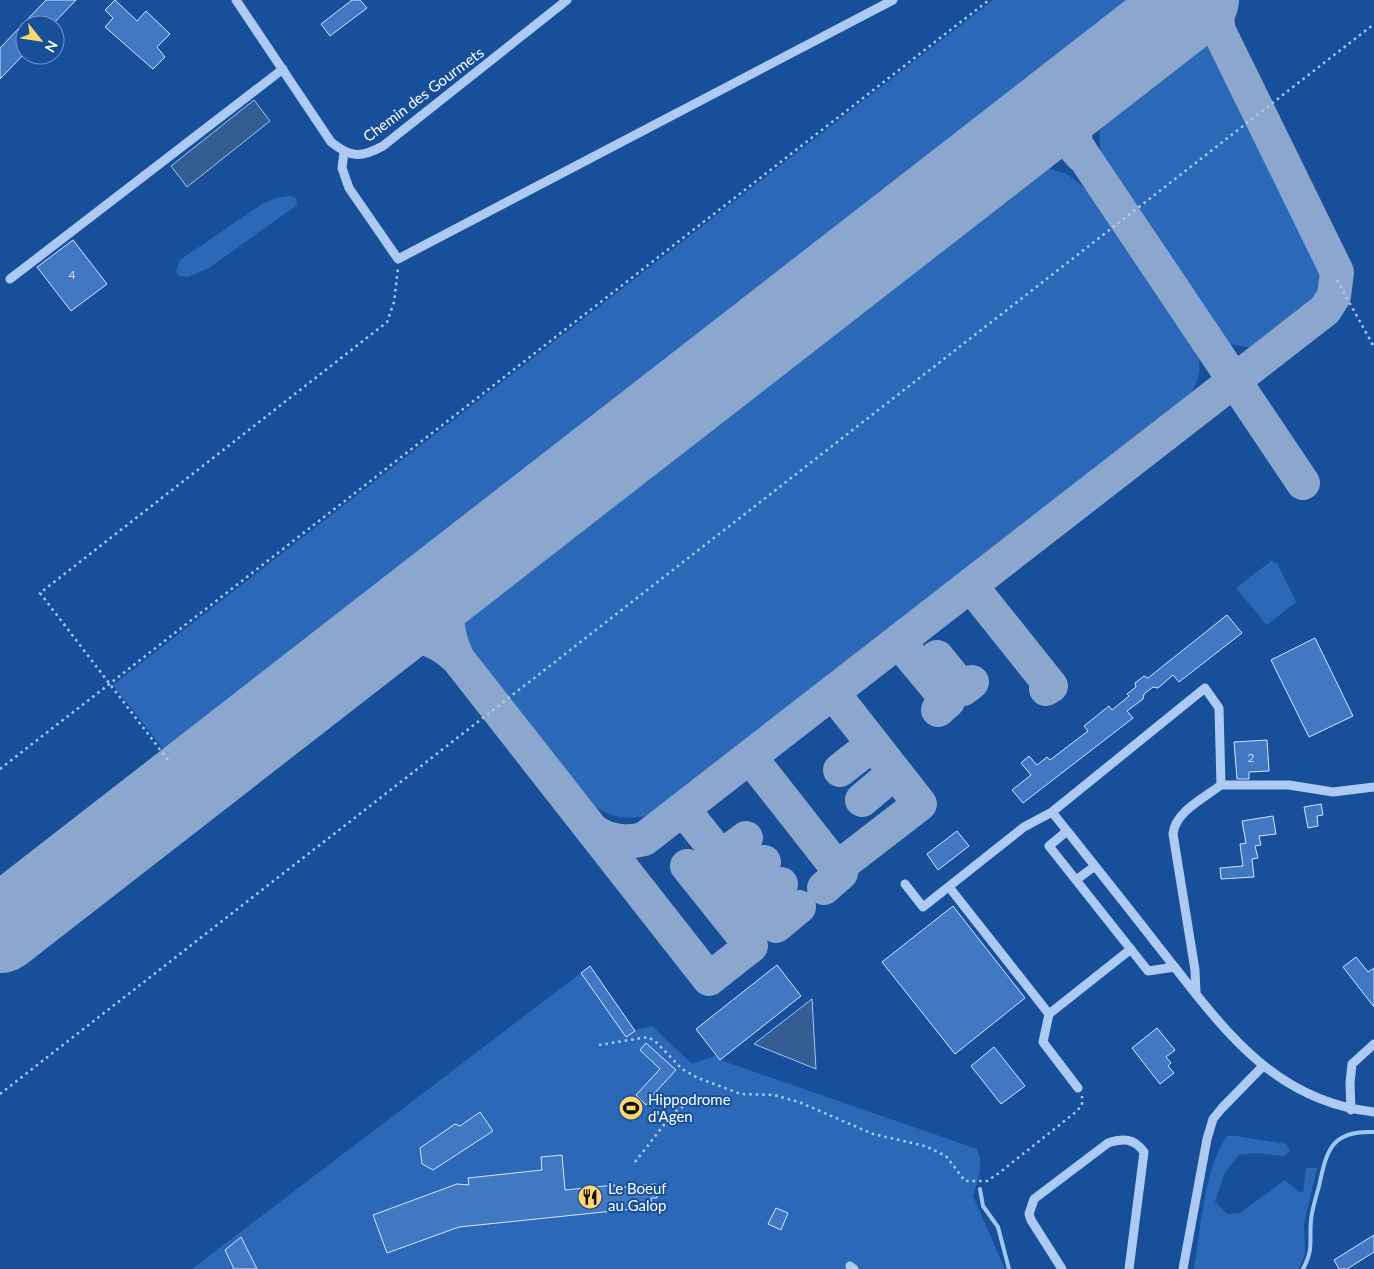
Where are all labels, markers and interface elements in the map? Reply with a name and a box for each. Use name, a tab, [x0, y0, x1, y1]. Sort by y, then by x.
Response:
north arrow	[15, 15, 65, 65]
text: N	[42, 38, 62, 56]
street label: Chemin des Gourmets	[359, 43, 487, 145]
house number: 4	[69, 267, 76, 282]
house number: 2	[1248, 750, 1255, 765]
place label: Hippodrome d'Agen	[648, 1090, 731, 1125]
sports icon: Hippodrome d'Agen	[618, 1095, 644, 1121]
place label: Le Boeuf au Galop	[608, 1179, 667, 1214]
restaurant icon: Le Boeuf au Galop	[577, 1184, 603, 1210]

